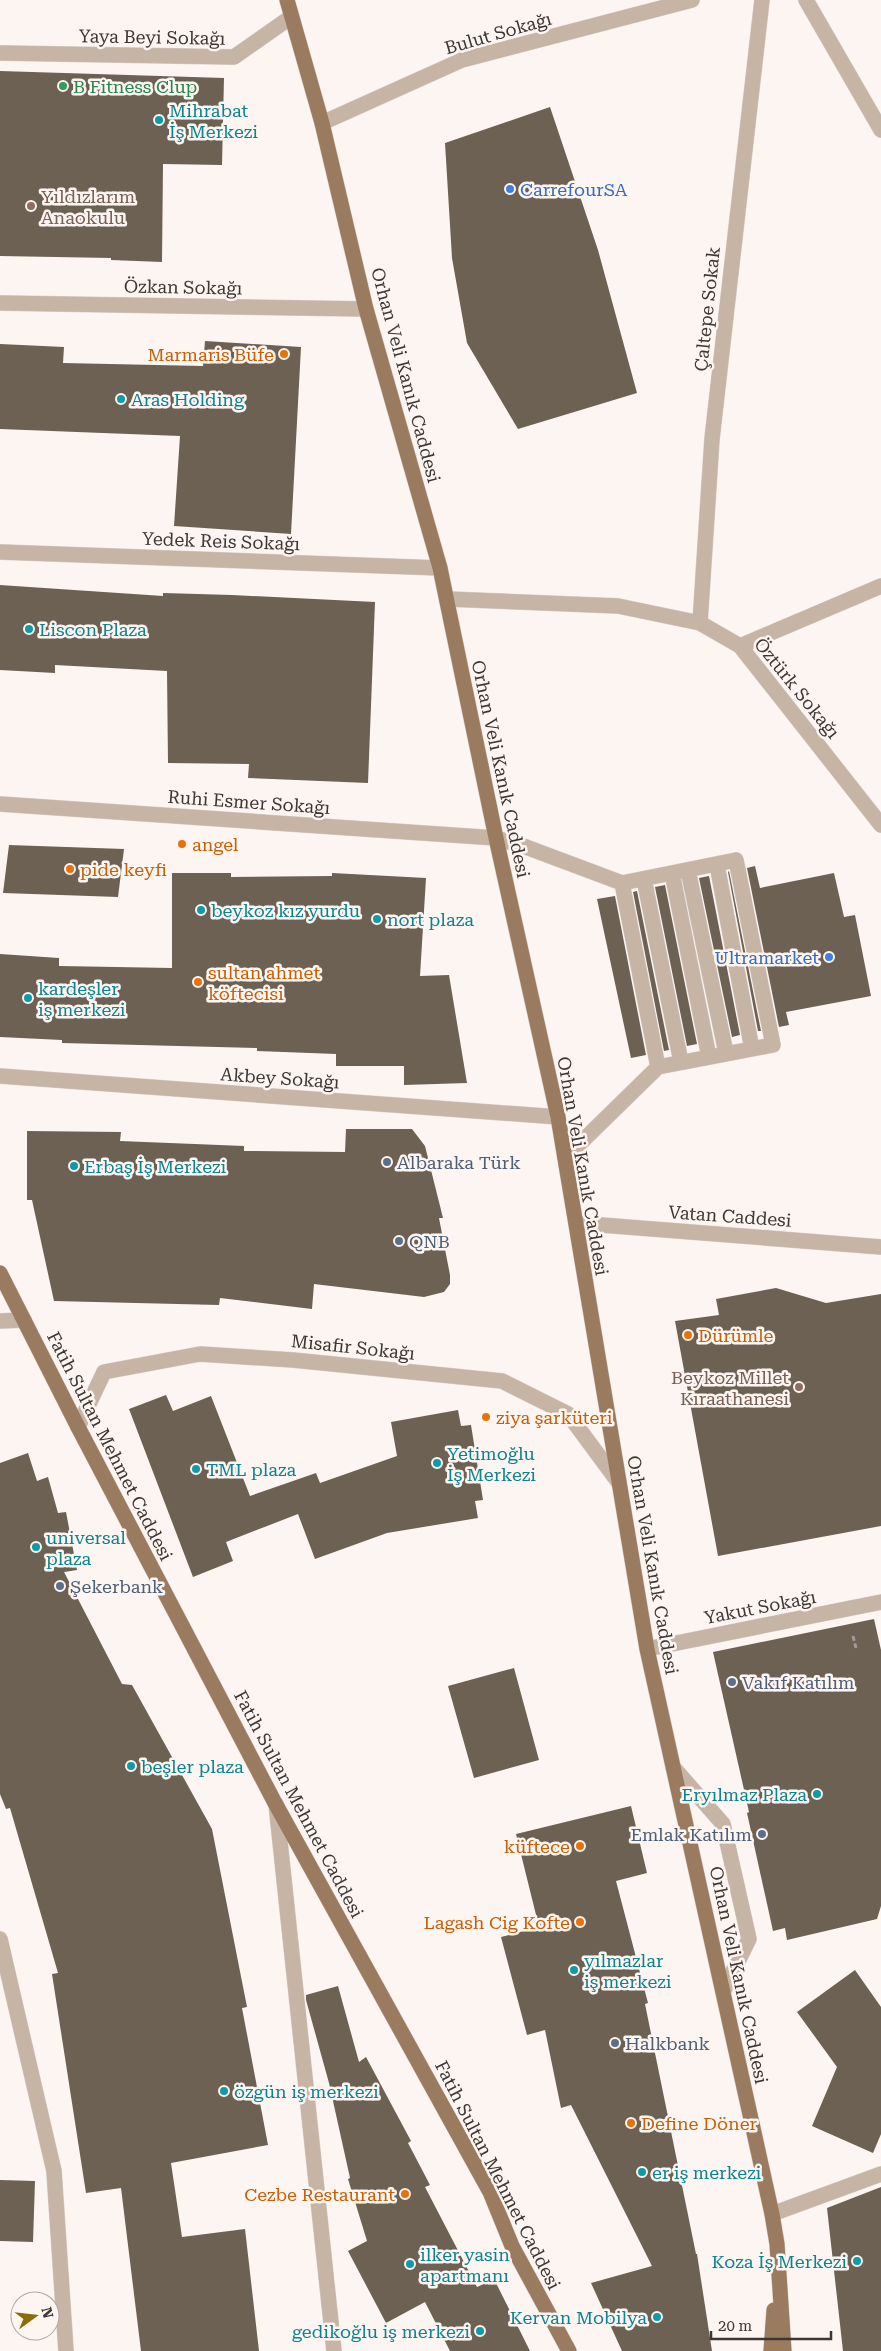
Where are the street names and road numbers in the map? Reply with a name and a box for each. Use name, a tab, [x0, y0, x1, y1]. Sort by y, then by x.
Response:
street label: Bulut Sokağı	[442, 8, 554, 58]
street label: Yaya Beyi Sokağı	[78, 25, 226, 49]
street label: Çaltepe Sokak	[690, 246, 724, 372]
street label: Orhan Veli Kanık Caddesi	[367, 265, 445, 485]
street label: Özkan Sokağı	[124, 275, 243, 299]
street label: Yedek Reis Sokağı	[142, 528, 301, 554]
street label: Öztürk Sokağı	[750, 633, 844, 743]
street label: Orhan Veli Kanık Caddesi	[468, 658, 534, 880]
street label: Ruhi Esmer Sokağı	[167, 786, 331, 818]
street label: Orhan Veli Kanık Caddesi	[553, 1055, 613, 1277]
street label: Akbey Sokağı	[220, 1063, 341, 1093]
street label: Vatan Caddesi	[668, 1201, 792, 1231]
street label: Fatih Sultan Mehmet Caddesi	[43, 1328, 177, 1564]
street label: Misafir Sokağı	[290, 1330, 416, 1364]
street label: Orhan Veli Kanık Caddesi	[623, 1454, 683, 1676]
street label: Yakut Sokağı	[702, 1586, 818, 1628]
street label: Fatih Sultan Mehmet Caddesi	[230, 1687, 368, 1921]
street label: Orhan Veli Kanık Caddesi	[706, 1864, 772, 2086]
street label: Fatih Sultan Mehmet Caddesi	[431, 2057, 565, 2293]

